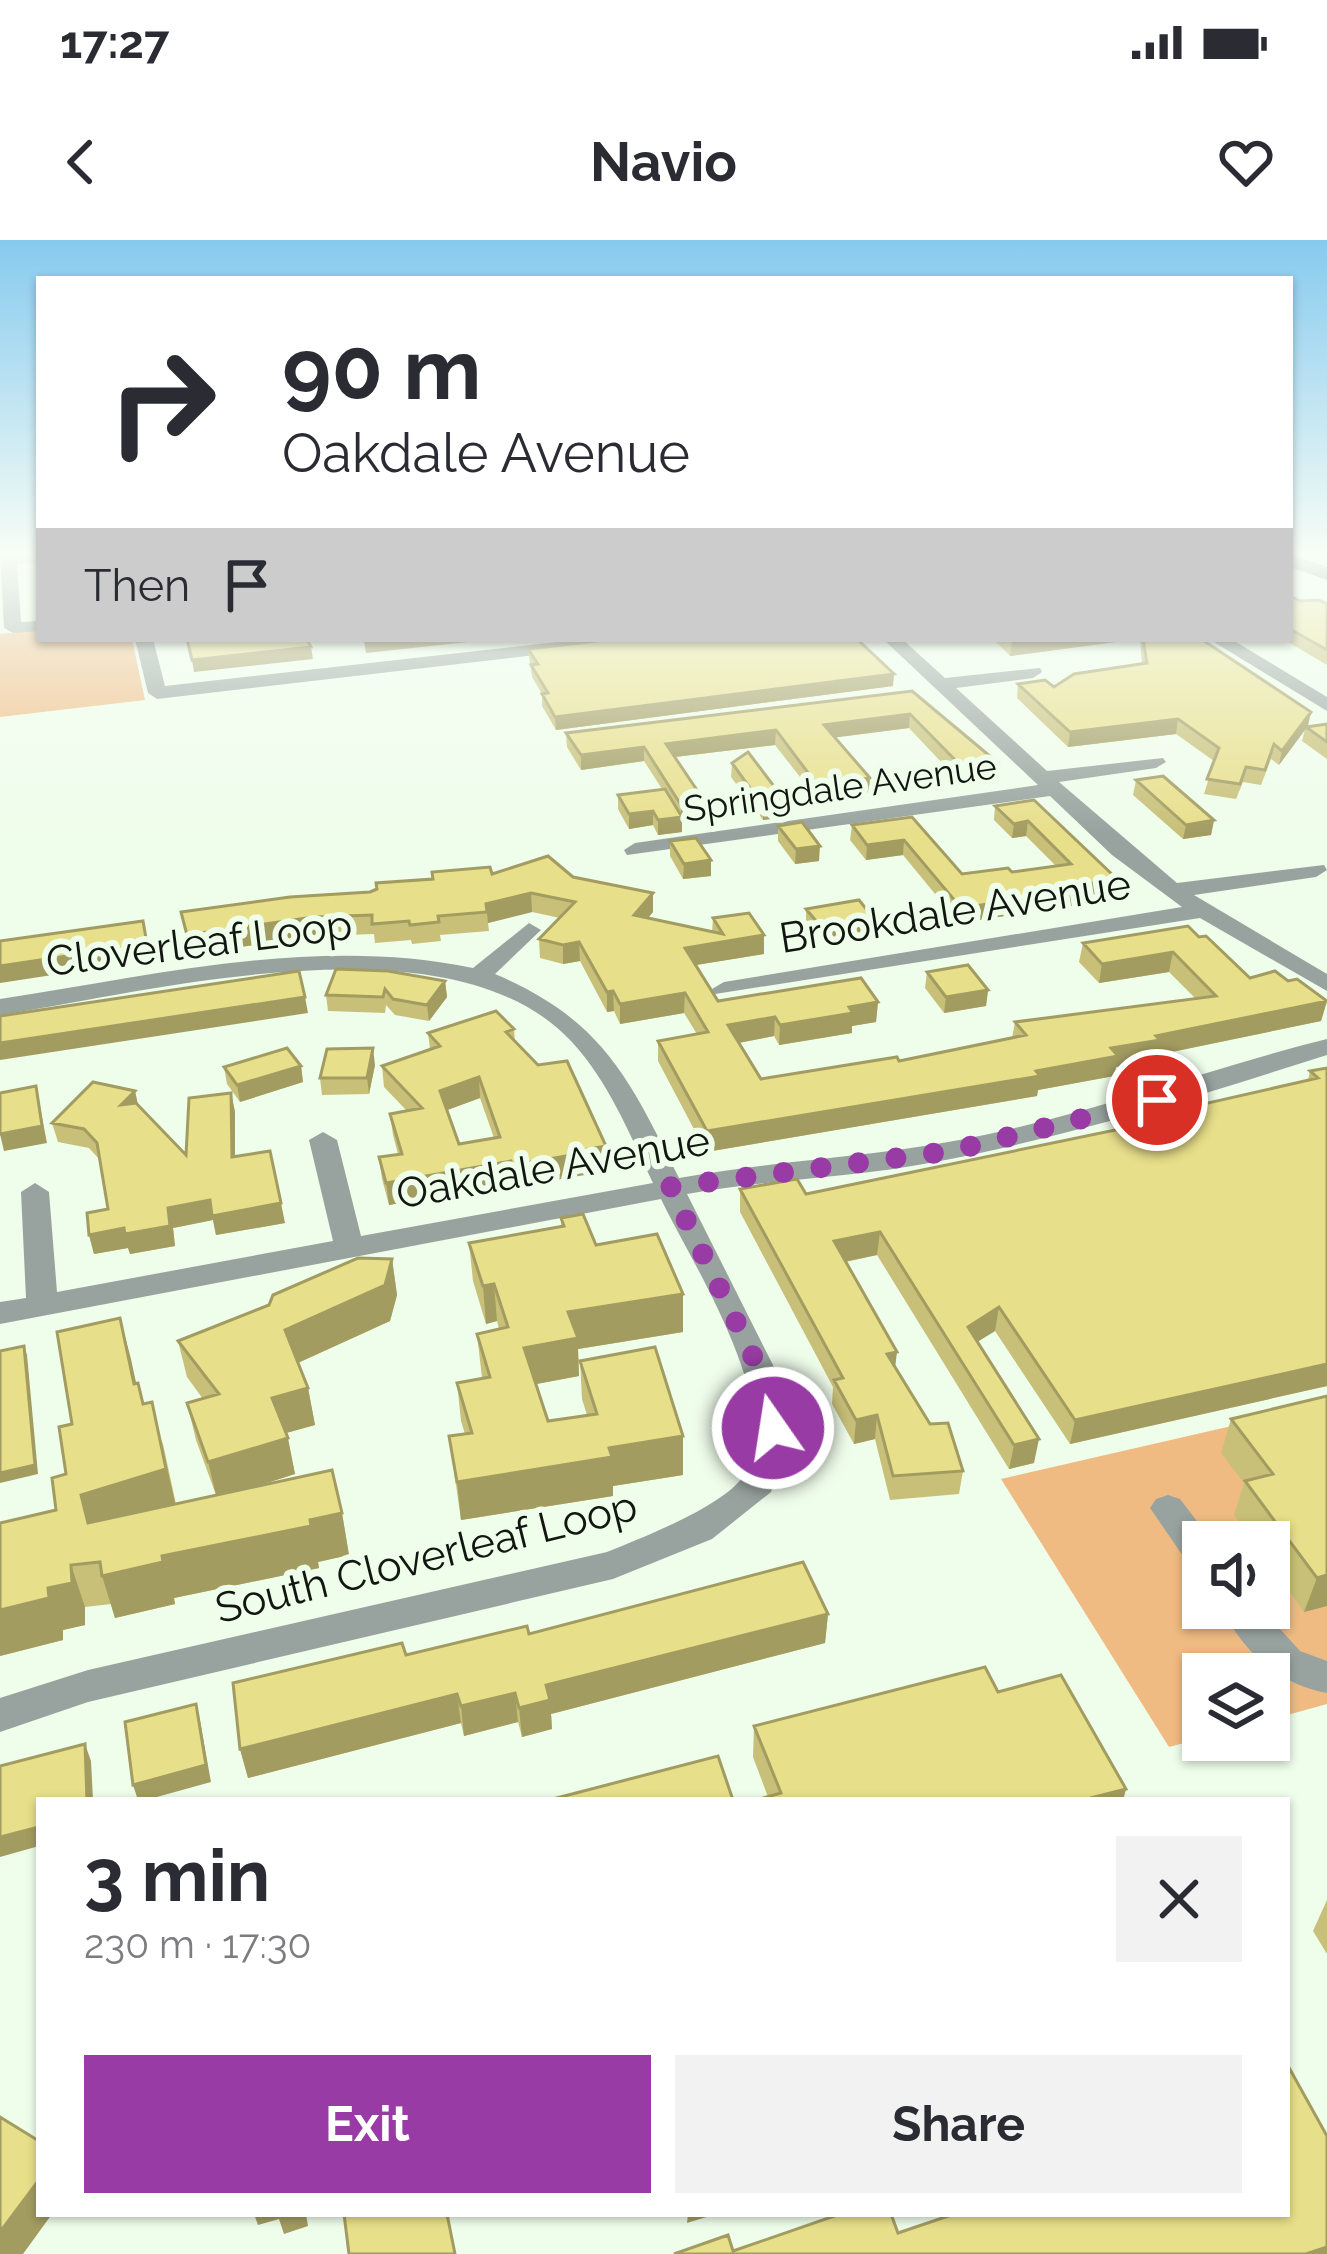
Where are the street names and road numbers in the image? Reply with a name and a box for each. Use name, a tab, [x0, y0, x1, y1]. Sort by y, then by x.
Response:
street label: Springdale Avenue	[681, 744, 999, 830]
street label: Brookdale Avenue	[776, 859, 1134, 963]
street label: Cloverleaf Loop	[43, 900, 355, 986]
street label: Oakdale Avenue	[392, 1115, 714, 1219]
street label: South Cloverleaf Loop	[210, 1481, 642, 1633]

